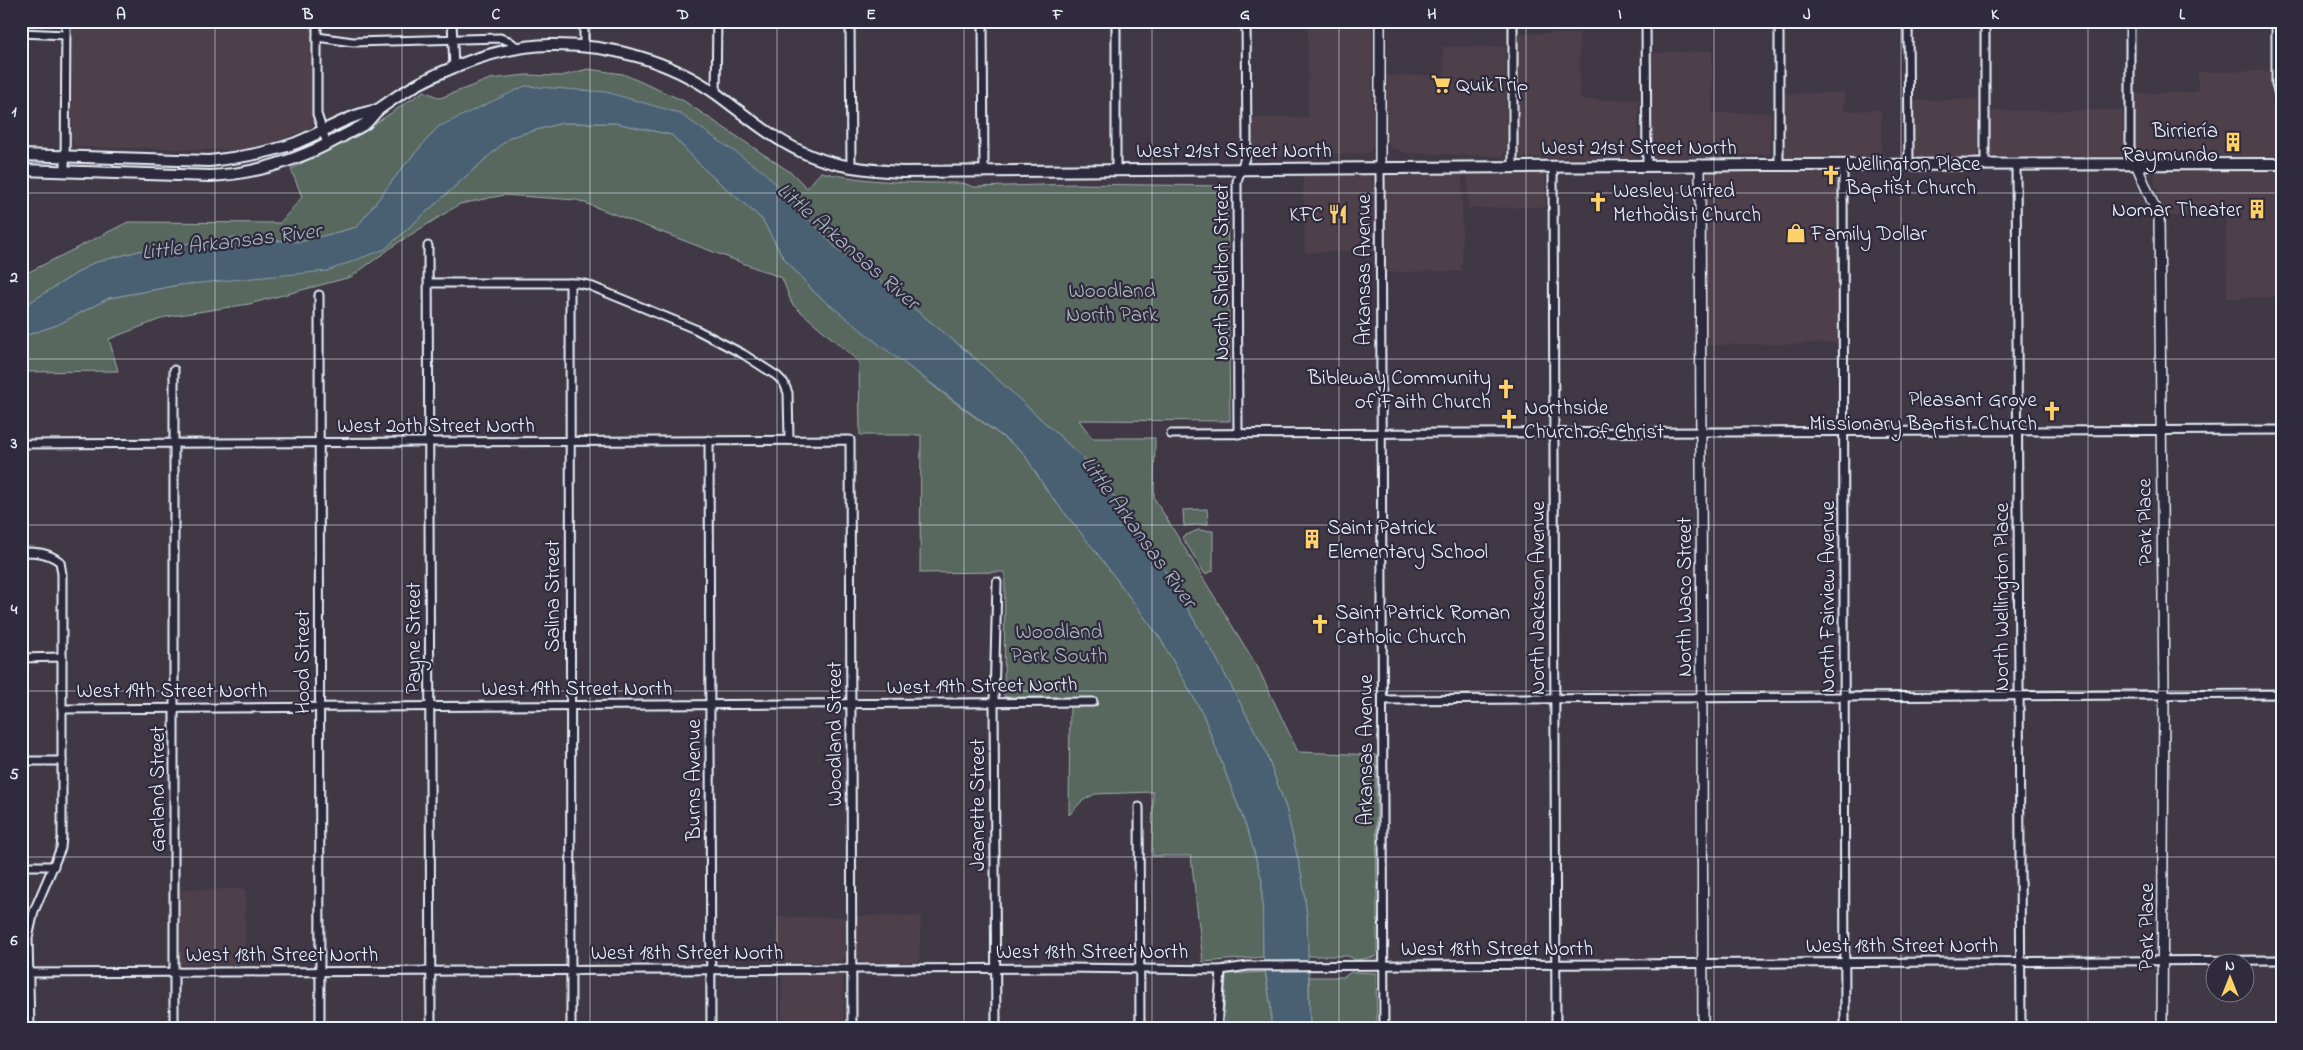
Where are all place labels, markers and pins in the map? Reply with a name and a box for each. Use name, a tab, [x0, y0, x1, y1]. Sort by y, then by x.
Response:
place label: QuikTrip	[1456, 71, 1528, 101]
supermarket icon: QuikTrip	[1430, 73, 1452, 95]
place label: Birriería Raymundo	[2122, 117, 2218, 173]
building icon: Birriería Raymundo	[2222, 131, 2244, 153]
place label: Wellington Place Baptist Church	[1845, 150, 1981, 204]
church icon: Wellington Place Baptist Church	[1820, 164, 1842, 186]
place label: Wesley United Methodist Church	[1613, 177, 1761, 231]
church icon: Wesley United Methodist Church	[1587, 191, 1609, 213]
place label: Nomar Theater	[2112, 196, 2242, 226]
building icon: Nomar Theater	[2246, 198, 2268, 220]
place label: KFC	[1289, 201, 1323, 231]
restaurant icon: KFC	[1327, 203, 1349, 225]
place label: Family Dollar	[1810, 220, 1928, 252]
shop icon: Family Dollar	[1785, 222, 1807, 244]
place label: Bibleway Community of Faith Church	[1307, 364, 1491, 418]
church icon: Bibleway Community of Faith Church	[1495, 378, 1517, 400]
place label: Pleasant Grove Missionary Baptist Church	[1809, 386, 2038, 442]
place label: Northside Church of Christ	[1524, 394, 1664, 448]
church icon: Pleasant Grove Missionary Baptist Church	[2041, 400, 2063, 422]
church icon: Northside Church of Christ	[1498, 408, 1520, 430]
place label: Saint Patrick Elementary School	[1327, 514, 1488, 570]
building icon: Saint Patrick Elementary School	[1301, 528, 1323, 550]
place label: Saint Patrick Roman Catholic Church	[1335, 599, 1510, 653]
church icon: Saint Patrick Roman Catholic Church	[1309, 613, 1331, 635]

